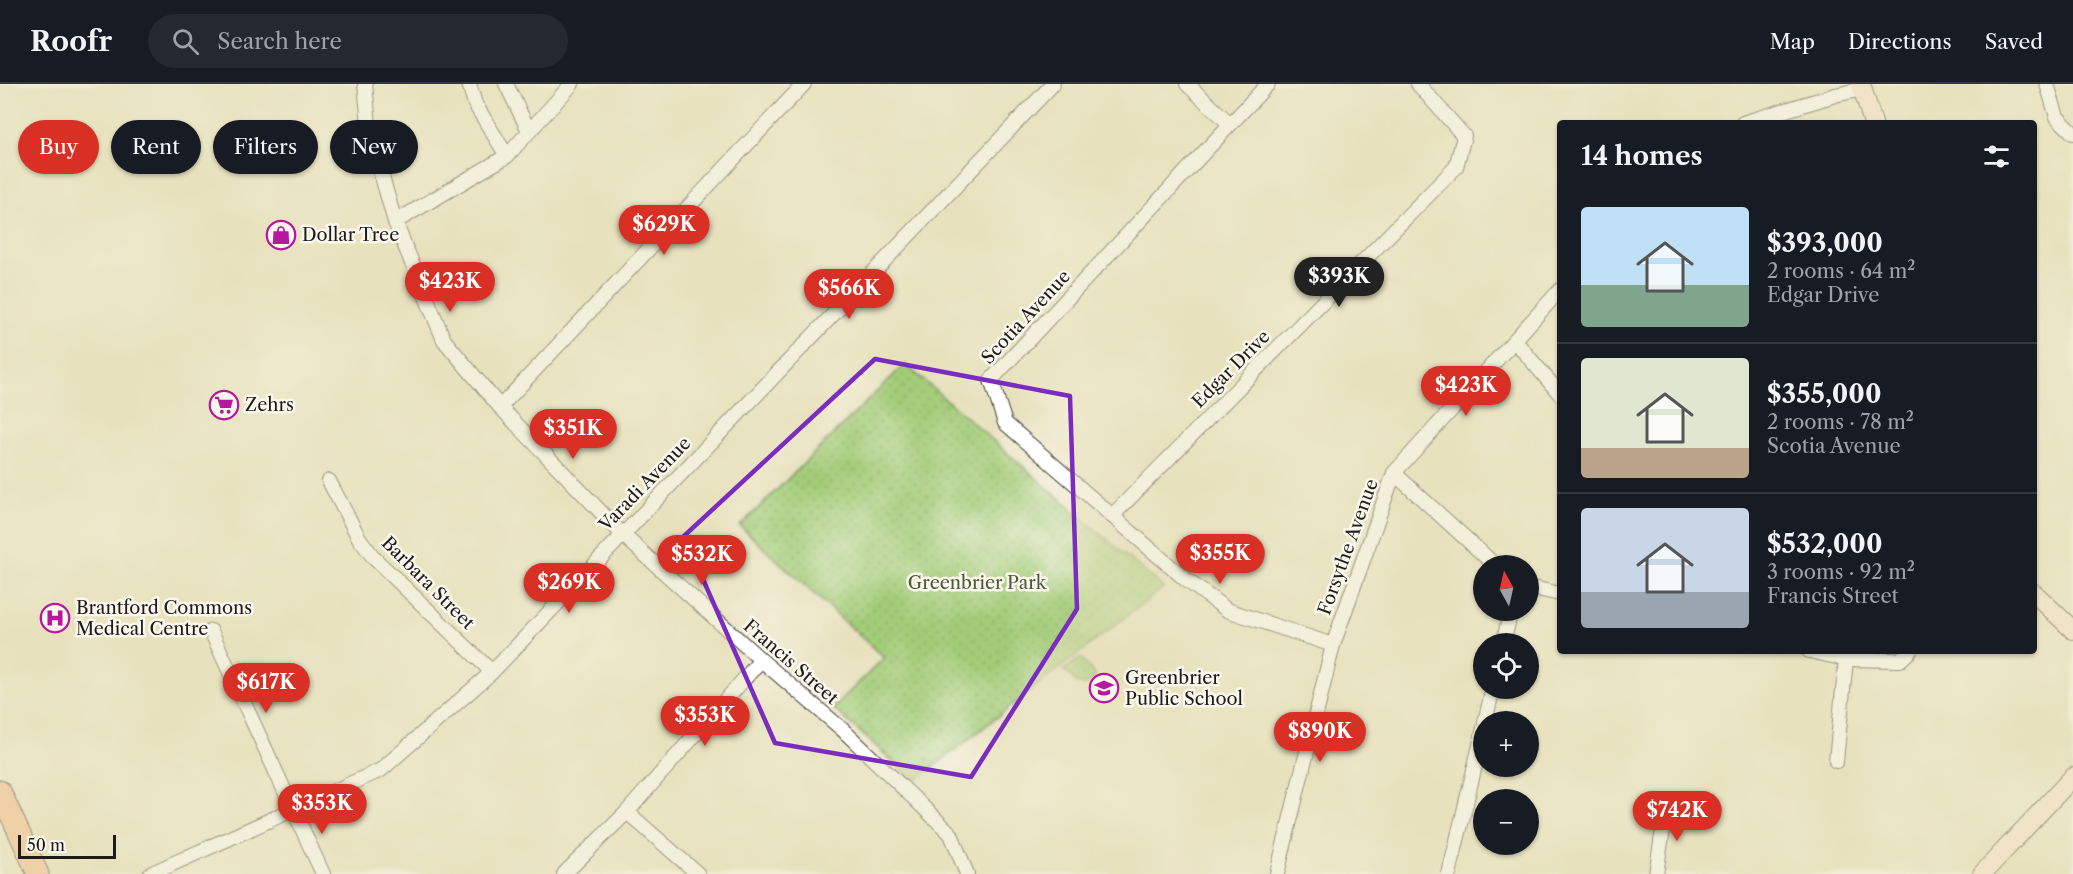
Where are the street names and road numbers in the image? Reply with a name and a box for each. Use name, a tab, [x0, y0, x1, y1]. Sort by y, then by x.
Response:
street label: Scotia Avenue	[977, 265, 1075, 369]
street label: Edgar Drive	[1187, 325, 1275, 413]
street label: Varadi Avenue	[594, 432, 695, 536]
street label: Forsythe Avenue	[1313, 476, 1383, 618]
street label: Barbara Street	[377, 532, 480, 635]
street label: Francis Street	[739, 615, 843, 710]

